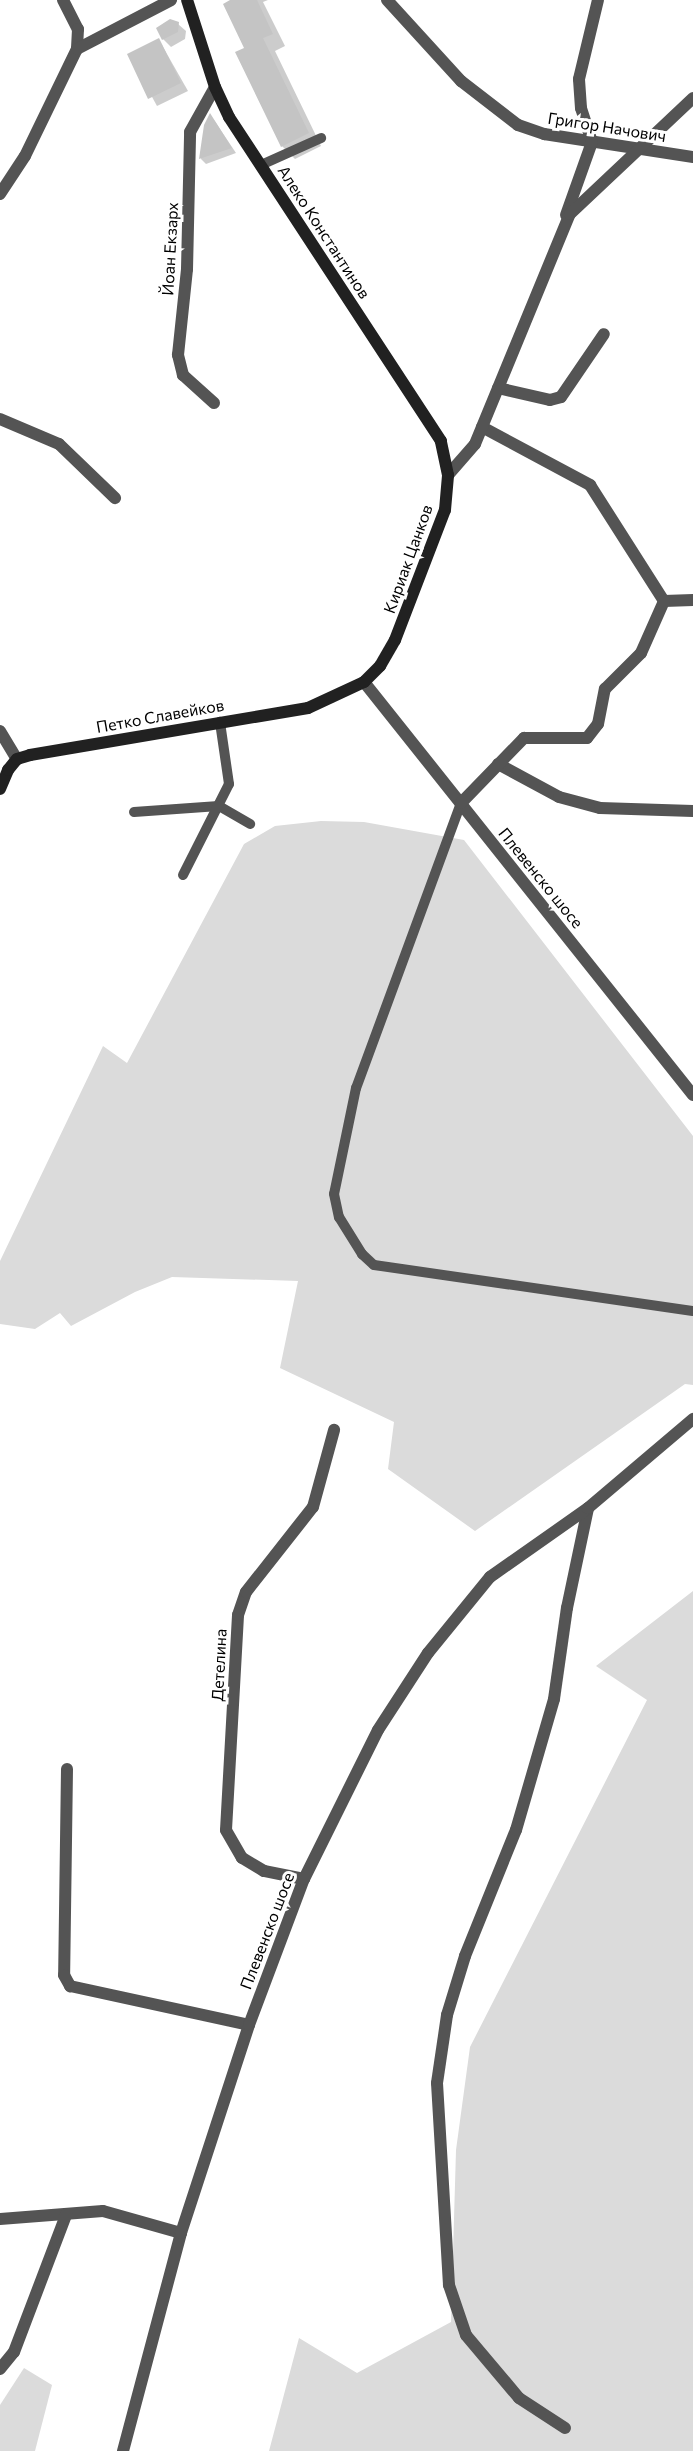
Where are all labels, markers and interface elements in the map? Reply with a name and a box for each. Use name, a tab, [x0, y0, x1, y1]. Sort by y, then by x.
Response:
street label: Григор Начович	[546, 108, 668, 146]
street label: Алеко Константинов	[274, 162, 374, 302]
street label: Йоан Екзарх	[158, 202, 182, 296]
street label: Кириак Цанков	[379, 502, 437, 616]
street label: Петко Славейков	[95, 695, 225, 737]
street label: Плевенско шосе	[495, 824, 587, 932]
street label: Детелина	[208, 1628, 230, 1702]
street label: Плевенско шосе	[236, 1870, 298, 1992]

